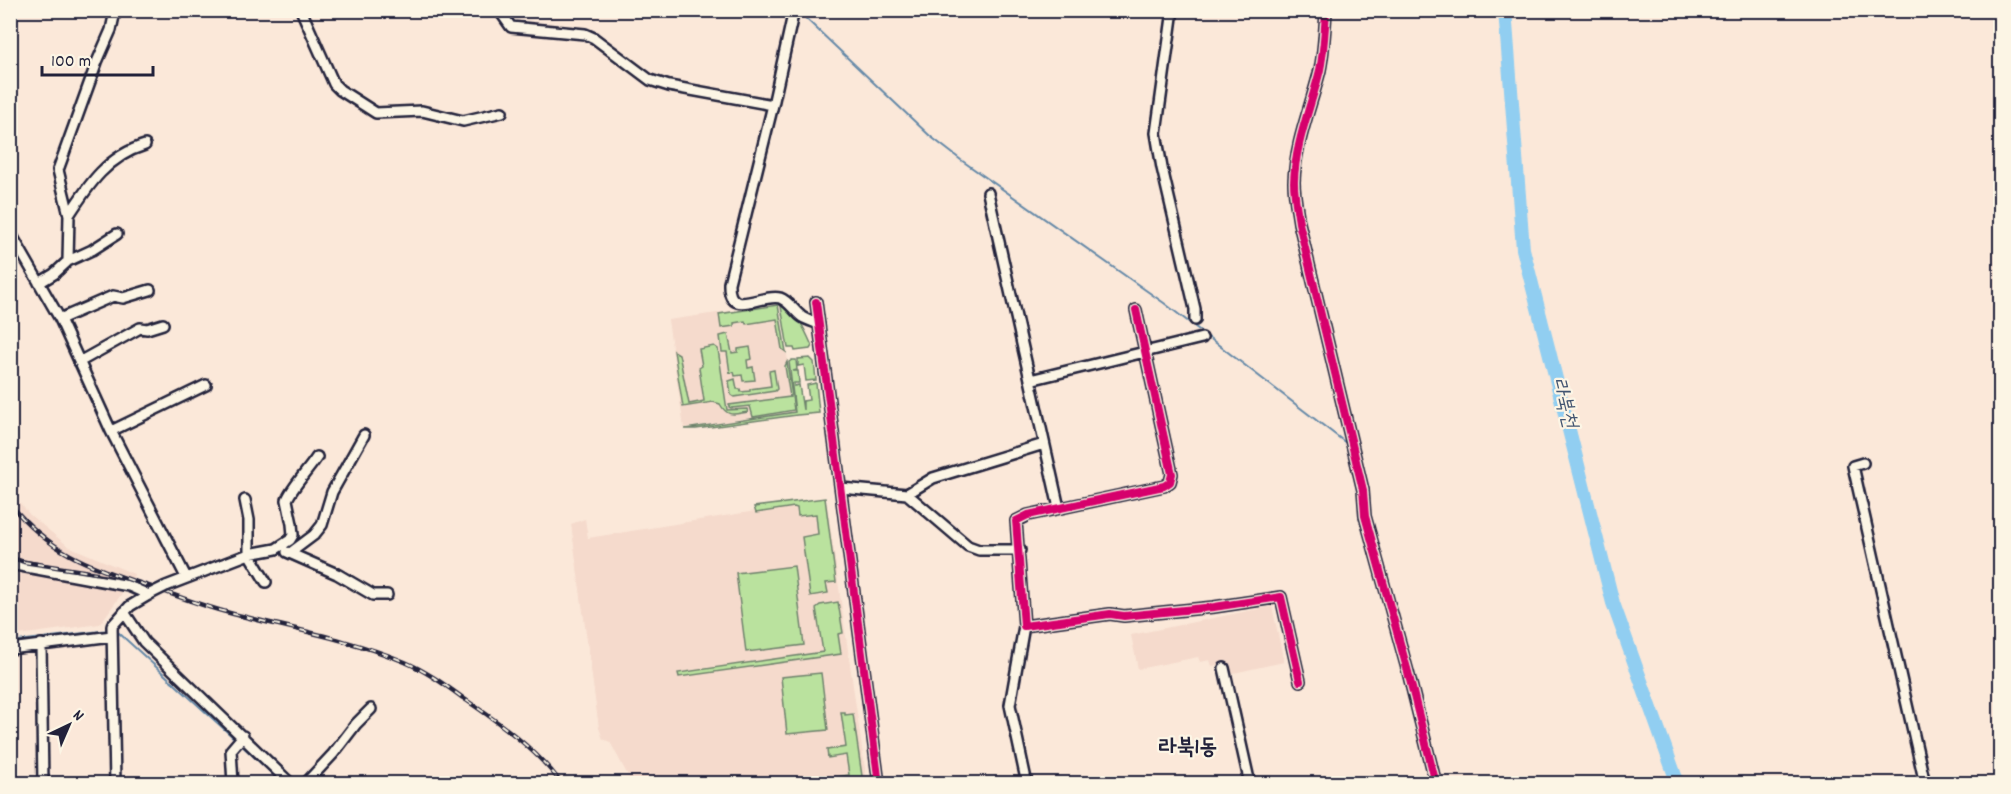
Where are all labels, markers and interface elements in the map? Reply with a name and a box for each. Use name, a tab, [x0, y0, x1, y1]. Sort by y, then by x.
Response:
scale bar	[42, 39, 153, 77]
text: 100 m	[51, 50, 91, 75]
water label: 라북천	[1542, 375, 1584, 433]
north arrow	[39, 695, 99, 755]
text: N	[67, 705, 89, 727]
district label: 라북1동	[1159, 733, 1217, 764]

